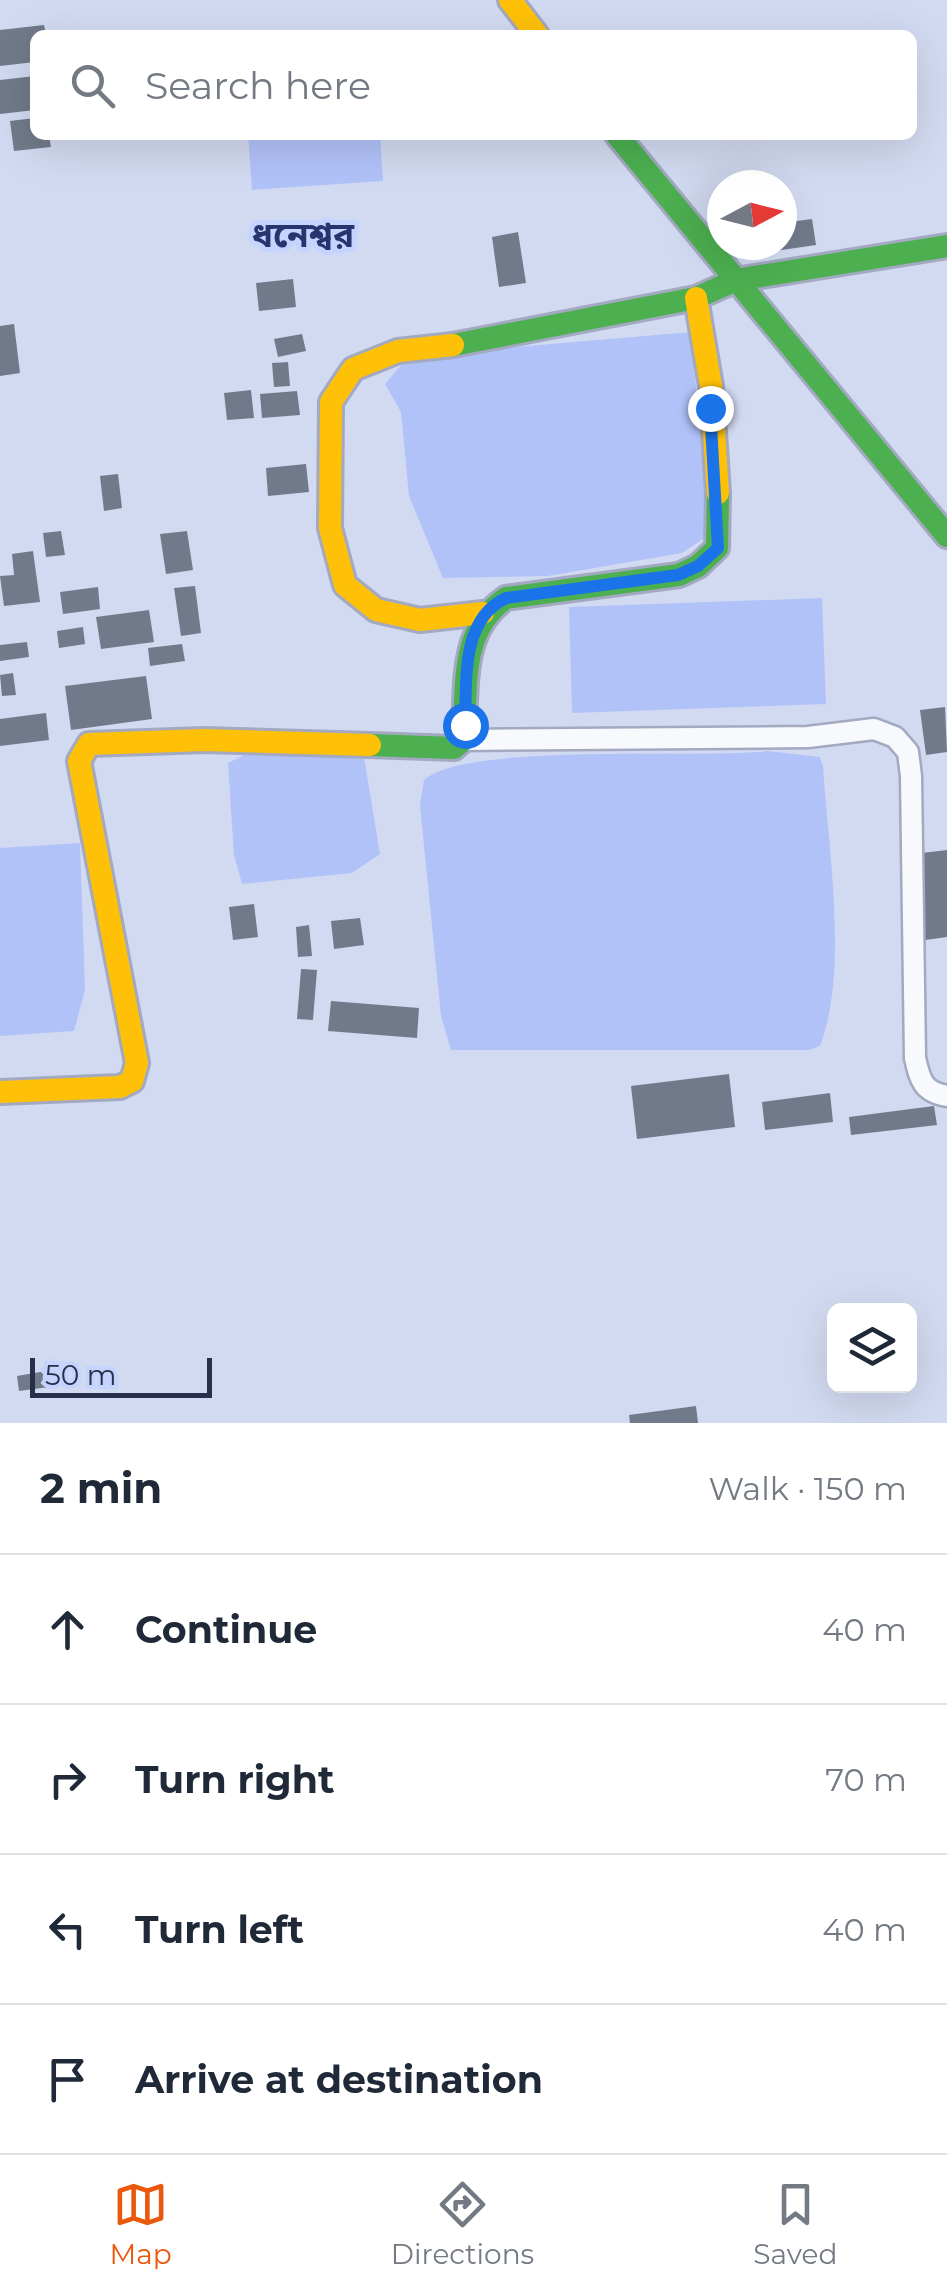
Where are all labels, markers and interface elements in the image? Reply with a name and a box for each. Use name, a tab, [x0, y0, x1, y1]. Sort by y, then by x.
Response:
search box	[30, 30, 917, 140]
icon: search	[65, 58, 120, 113]
text: Search here	[145, 62, 371, 109]
north arrow	[707, 170, 797, 260]
district label: ধনেশ্বর	[252, 213, 355, 256]
route end	[688, 386, 734, 432]
route start	[443, 703, 489, 749]
map controls	[827, 1303, 917, 1393]
button: layers	[827, 1303, 917, 1393]
scale bar	[30, 1353, 212, 1398]
text: 50 m	[45, 1358, 116, 1392]
text: 2 min	[40, 1462, 162, 1514]
text: Walk · 150 m	[709, 1469, 907, 1508]
icon: ahead	[40, 1602, 95, 1657]
text: Continue	[135, 1606, 317, 1653]
text: 40 m	[822, 1610, 907, 1649]
icon: right	[40, 1752, 95, 1807]
text: Turn right	[135, 1756, 334, 1803]
text: 70 m	[825, 1760, 907, 1799]
icon: left	[40, 1902, 95, 1957]
text: Turn left	[135, 1906, 304, 1953]
text: 40 m	[822, 1910, 907, 1949]
icon: arrive	[40, 2052, 95, 2107]
text: Arrive at destination	[135, 2056, 543, 2103]
tab: Map	[110, 2177, 172, 2271]
tab: Directions	[391, 2177, 534, 2271]
tab: Saved	[753, 2177, 837, 2271]

